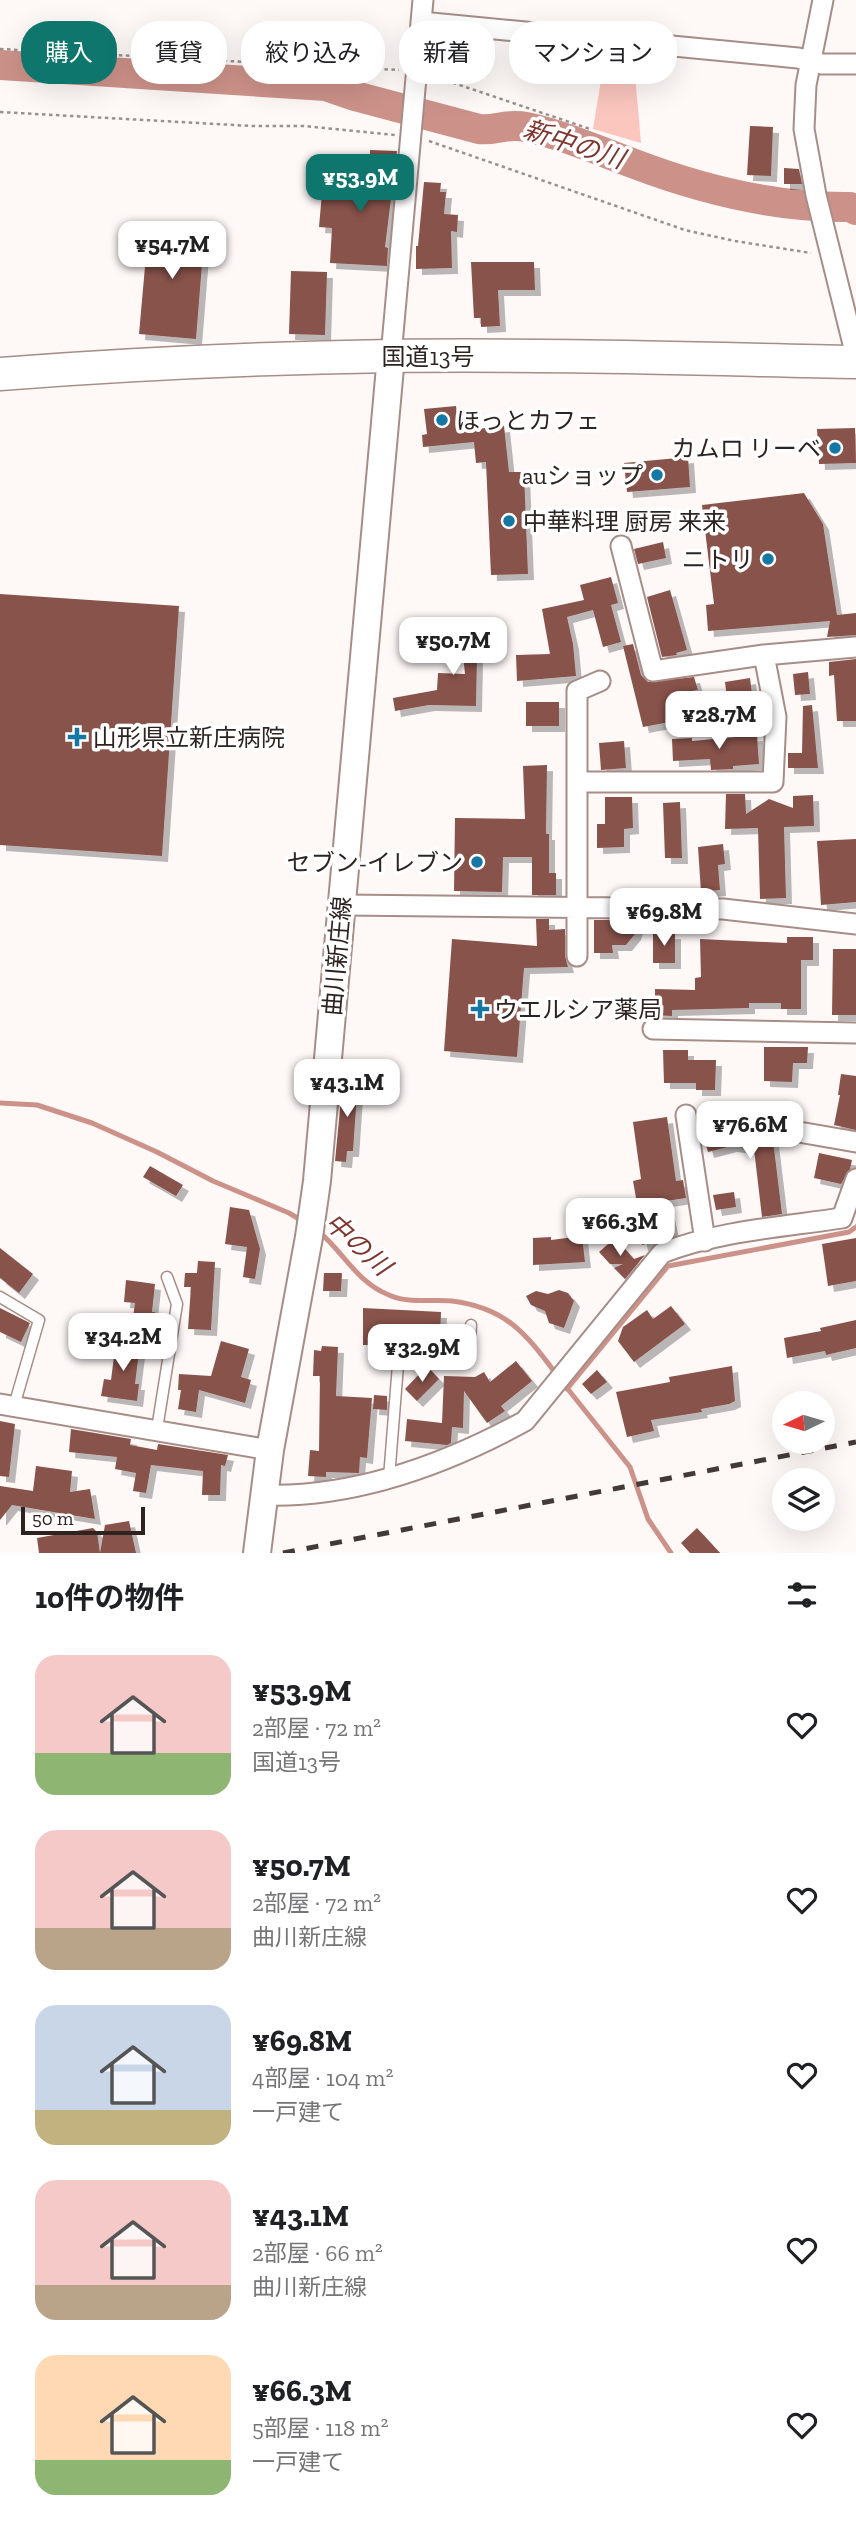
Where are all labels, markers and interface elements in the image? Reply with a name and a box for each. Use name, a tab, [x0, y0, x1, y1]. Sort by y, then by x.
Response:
chip: 購入	[21, 21, 117, 84]
chip: 賃貸	[131, 21, 227, 84]
chip: 絞り込み	[241, 21, 385, 84]
chip: 新着	[399, 21, 495, 84]
chip: マンション	[509, 21, 677, 84]
water label: 新中の川	[520, 113, 631, 176]
pin: ¥53.9M	[303, 154, 417, 214]
text: ¥53.9M	[322, 163, 398, 191]
pin: ¥54.7M	[115, 222, 229, 281]
text: ¥54.7M	[134, 230, 210, 258]
street label: 国道13号	[382, 342, 474, 371]
place label: ほっとカフェ	[456, 406, 600, 435]
marker: ほっとカフェ	[434, 412, 450, 428]
place label: カムロ リーベ	[672, 434, 821, 463]
marker: カムロ リーベ	[827, 440, 843, 456]
place label: auショップ	[522, 461, 643, 490]
marker: auショップ	[649, 467, 665, 483]
place label: 中華料理 厨房 来来	[523, 507, 726, 536]
marker: 中華料理 厨房 来来	[501, 513, 517, 529]
place label: ニトリ	[682, 545, 754, 574]
marker: ニトリ	[760, 551, 776, 567]
pin: ¥50.7M	[396, 618, 510, 677]
text: ¥50.7M	[415, 626, 491, 654]
pin: ¥28.7M	[662, 692, 776, 751]
text: ¥28.7M	[681, 700, 757, 728]
place label: 山形県立新庄病院	[93, 723, 285, 752]
marker: 山形県立新庄病院	[67, 727, 87, 747]
place label: セブン-イレブン	[287, 848, 463, 877]
marker: セブン-イレブン	[469, 854, 485, 870]
pin: ¥69.8M	[607, 888, 721, 948]
street label: 曲川新庄線	[317, 895, 357, 1017]
text: ¥69.8M	[626, 897, 702, 925]
place label: ウエルシア薬局	[494, 995, 662, 1024]
marker: ウエルシア薬局	[472, 1001, 488, 1017]
pin: ¥43.1M	[290, 1060, 404, 1119]
text: ¥43.1M	[310, 1068, 384, 1096]
pin: ¥76.6M	[693, 1102, 807, 1161]
text: ¥76.6M	[712, 1110, 788, 1138]
pin: ¥66.3M	[563, 1198, 677, 1258]
water label: 中の川	[318, 1206, 400, 1284]
text: ¥66.3M	[582, 1207, 658, 1235]
pin: ¥34.2M	[66, 1314, 180, 1373]
text: ¥34.2M	[84, 1322, 162, 1350]
pin: ¥32.9M	[365, 1324, 479, 1384]
text: ¥32.9M	[384, 1333, 460, 1361]
north arrow	[772, 1391, 835, 1454]
map controls	[772, 1391, 835, 1531]
button: layers	[772, 1468, 835, 1531]
scale bar	[21, 1504, 145, 1536]
text: 50 m	[32, 1507, 73, 1530]
icon: filters	[783, 1576, 821, 1614]
text: 10件の物件	[35, 1580, 184, 1616]
text: ¥53.9M	[252, 1673, 351, 1709]
icon: home	[91, 1683, 175, 1767]
icon: heart	[783, 1706, 821, 1744]
text: 2部屋 · 72 m²	[252, 1714, 381, 1742]
text: 国道13号	[252, 1748, 341, 1776]
text: ¥50.7M	[252, 1848, 351, 1884]
icon: home	[91, 1858, 175, 1942]
icon: heart	[783, 1881, 821, 1919]
text: 2部屋 · 72 m²	[252, 1889, 381, 1917]
text: 曲川新庄線	[252, 1923, 367, 1951]
text: ¥69.8M	[252, 2023, 352, 2059]
icon: home	[91, 2033, 175, 2117]
icon: heart	[783, 2056, 821, 2094]
text: 4部屋 · 104 m²	[252, 2064, 393, 2092]
text: 一戸建て	[252, 2098, 344, 2126]
text: ¥43.1M	[252, 2198, 349, 2234]
icon: home	[91, 2208, 175, 2292]
icon: heart	[783, 2231, 821, 2269]
text: 2部屋 · 66 m²	[252, 2239, 383, 2267]
text: 曲川新庄線	[252, 2273, 367, 2301]
text: ¥66.3M	[252, 2373, 352, 2409]
icon: home	[91, 2383, 175, 2467]
icon: heart	[783, 2406, 821, 2444]
text: 5部屋 · 118 m²	[252, 2414, 388, 2442]
text: 一戸建て	[252, 2448, 344, 2476]

